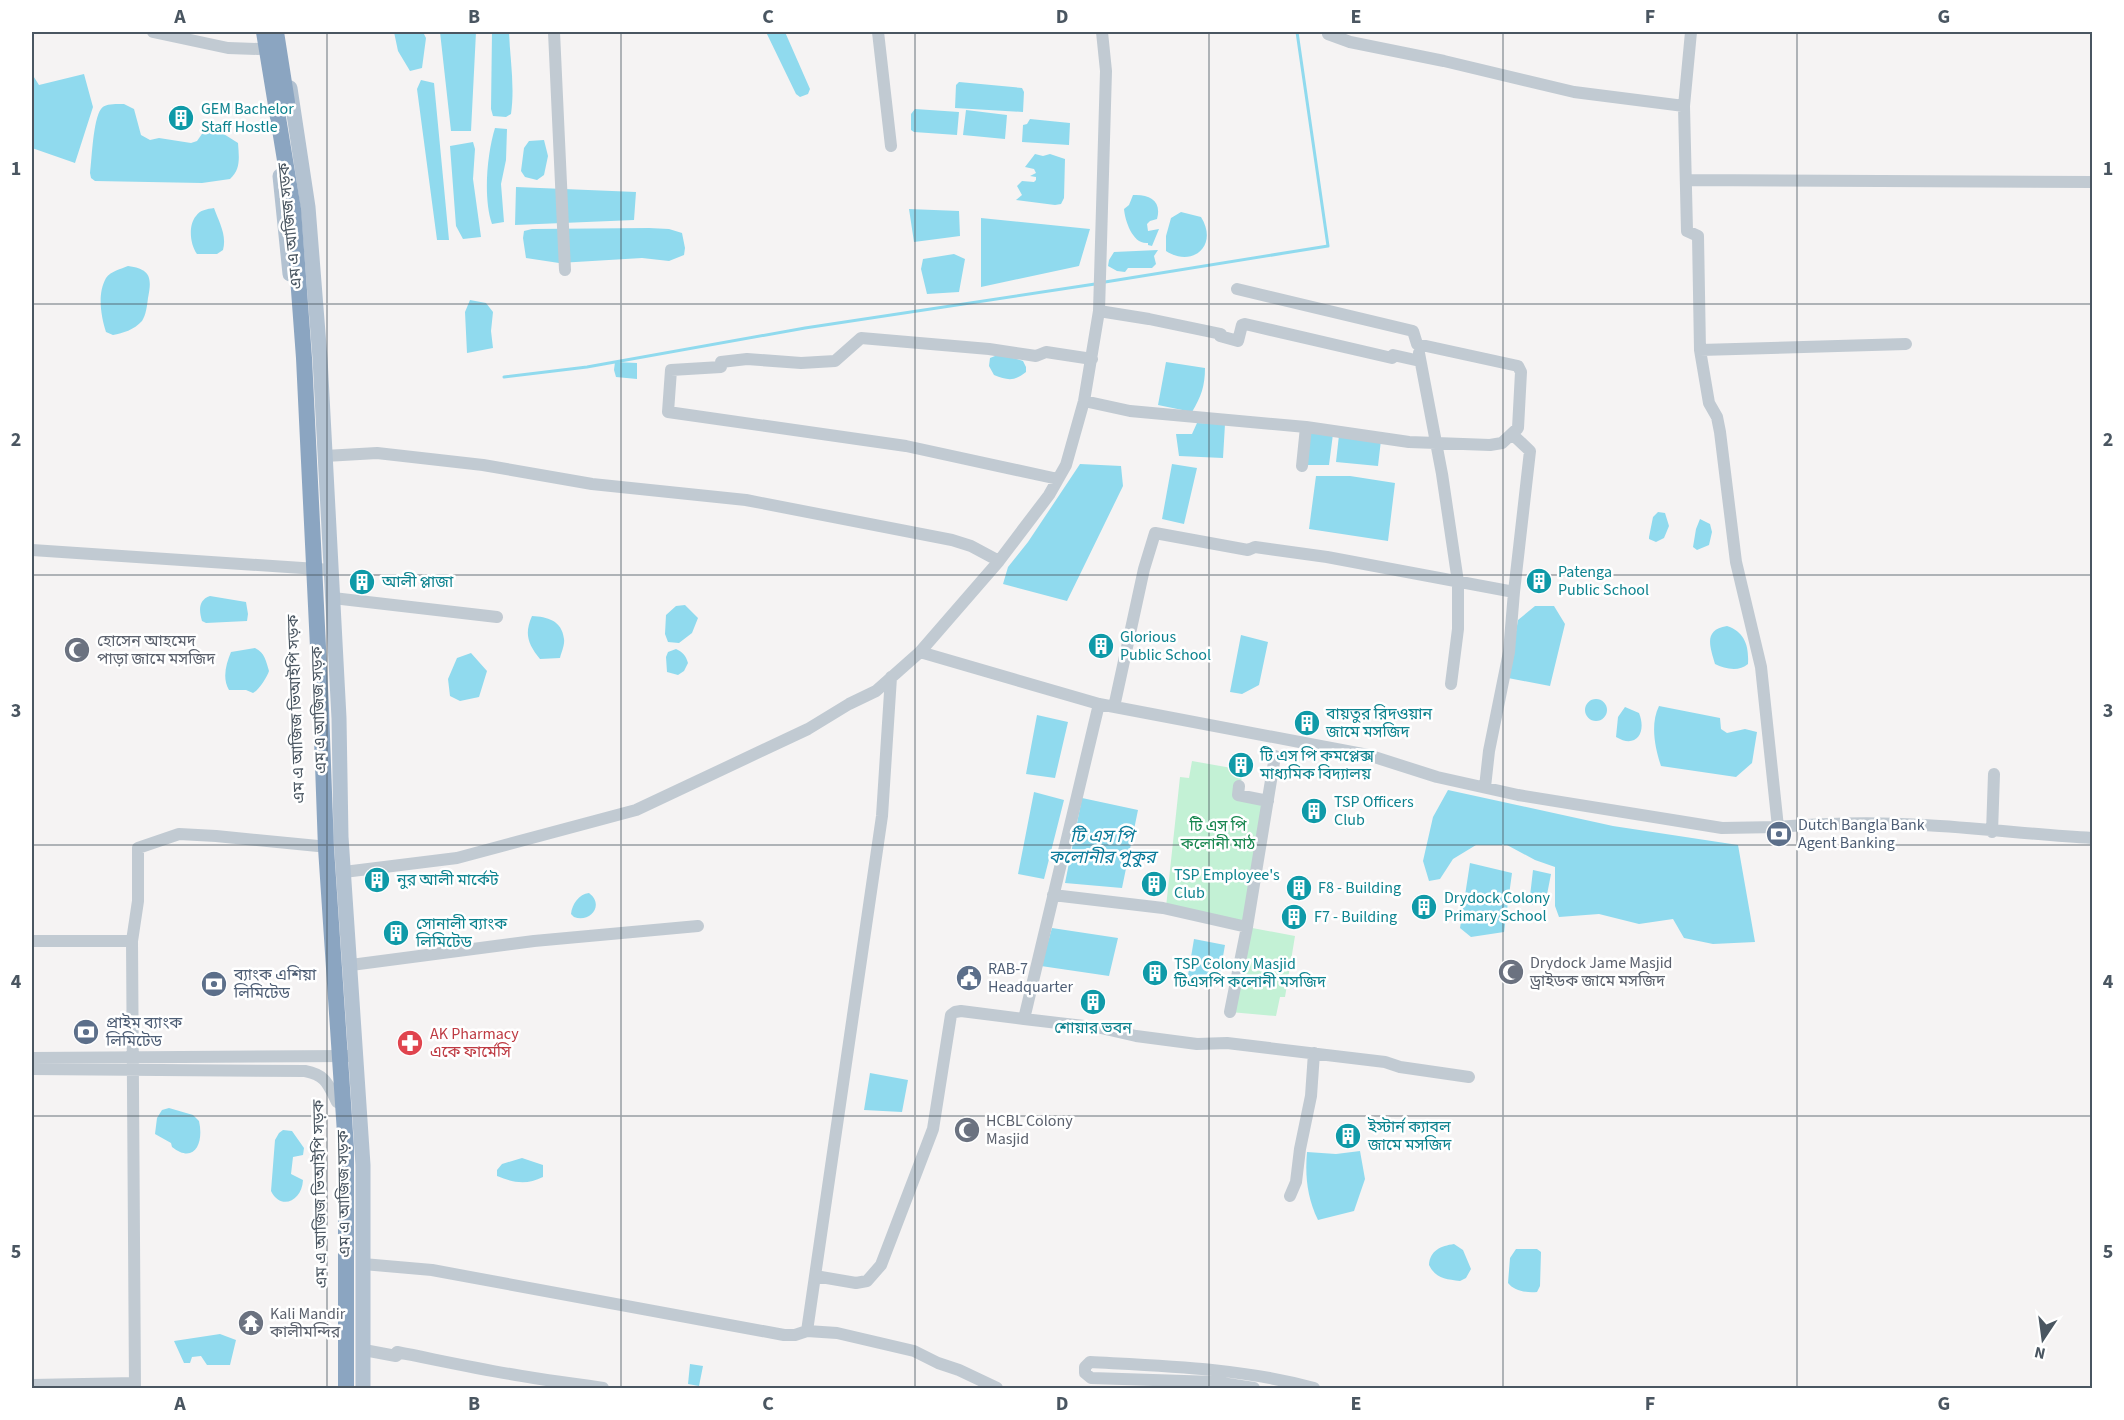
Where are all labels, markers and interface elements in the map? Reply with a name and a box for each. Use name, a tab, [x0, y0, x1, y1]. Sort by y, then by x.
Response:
text: A	[173, 3, 186, 31]
text: B	[468, 3, 480, 31]
text: C	[762, 3, 774, 31]
text: D	[1056, 3, 1068, 31]
text: E	[1351, 3, 1361, 31]
text: F	[1645, 3, 1655, 31]
text: G	[1938, 3, 1950, 31]
place label: GEM Bachelor Staff Hostle	[201, 98, 294, 138]
building icon: GEM Bachelor Staff Hostle	[166, 103, 196, 133]
text: 1	[11, 155, 21, 183]
text: 1	[2103, 155, 2113, 183]
street label: এম এ আজিজ সড়ক	[272, 160, 308, 291]
text: 2	[11, 426, 21, 454]
text: 2	[2103, 426, 2113, 454]
place label: Patenga Public School	[1558, 561, 1649, 601]
building icon: Patenga Public School	[1524, 566, 1554, 596]
building icon: আলী প্লাজা	[347, 567, 377, 597]
place label: আলী প্লাজা	[381, 571, 454, 593]
street label: এম এ আজিজ ভিআইপি সড়ক	[282, 613, 310, 804]
place label: Glorious Public School	[1120, 626, 1211, 666]
place label: হোসেন আহমেদ পাড়া জামে মসজিদ	[97, 630, 216, 670]
building icon: Glorious Public School	[1086, 631, 1116, 661]
mosque icon: হোসেন আহমেদ পাড়া জামে মসজিদ	[62, 635, 92, 665]
street label: এম এ আজিজ সড়ক	[306, 645, 332, 774]
text: 3	[11, 697, 21, 725]
text: 3	[2103, 697, 2113, 725]
place label: বায়তুর রিদওয়ান জামে মসজিদ	[1325, 703, 1433, 743]
building icon: বায়তুর রিদওয়ান জামে মসজিদ	[1292, 708, 1322, 738]
place label: টি এস পি কমপ্লেক্স মাধ্যমিক বিদ্যালয়	[1259, 745, 1375, 785]
building icon: টি এস পি কমপ্লেক্স মাধ্যমিক বিদ্যালয়	[1226, 750, 1256, 780]
place label: TSP Officers Club	[1334, 791, 1414, 831]
building icon: TSP Officers Club	[1299, 796, 1329, 826]
place label: Dutch Bangla Bank Agent Banking	[1798, 814, 1925, 854]
park label: টি এস পি কলোনী মাঠ	[1180, 815, 1256, 855]
bank icon: Dutch Bangla Bank Agent Banking	[1764, 819, 1794, 849]
water label: টি এস পি কলোনীর পুকুর	[1048, 824, 1159, 870]
place label: TSP Employee's Club	[1174, 864, 1280, 904]
building icon: নুর আলী মার্কেট	[362, 865, 392, 895]
place label: নুর আলী মার্কেট	[396, 869, 499, 891]
building icon: TSP Employee's Club	[1139, 869, 1169, 899]
building icon: F8 - Building	[1284, 873, 1314, 903]
place label: F8 - Building	[1318, 877, 1401, 899]
place label: Drydock Colony Primary School	[1444, 887, 1550, 927]
building icon: Drydock Colony Primary School	[1409, 892, 1439, 922]
building icon: F7 - Building	[1279, 902, 1309, 932]
place label: F7 - Building	[1314, 906, 1397, 928]
place label: সোনালী ব্যাংক লিমিটেড	[415, 913, 508, 953]
building icon: সোনালী ব্যাংক লিমিটেড	[381, 918, 411, 948]
place label: Drydock Jame Masjid ড্রাইডক জামে মসজিদ	[1529, 952, 1672, 992]
place label: TSP Colony Masjid টিএসপি কলোনী মসজিদ	[1173, 953, 1327, 993]
mosque icon: Drydock Jame Masjid ড্রাইডক জামে মসজিদ	[1496, 957, 1526, 987]
place label: RAB-7 Headquarter	[988, 958, 1073, 998]
building icon: TSP Colony Masjid টিএসপি কলোনী মসজিদ	[1140, 958, 1170, 988]
public building icon: RAB-7 Headquarter	[954, 963, 984, 993]
place label: ব্যাংক এশিয়া লিমিটেড	[233, 964, 317, 1004]
text: 4	[11, 968, 22, 996]
text: 4	[2103, 968, 2114, 996]
bank icon: ব্যাংক এশিয়া লিমিটেড	[199, 969, 229, 999]
building icon: শোয়ার ভবন	[1078, 987, 1108, 1017]
place label: প্রাইম ব্যাংক লিমিটেড	[105, 1012, 183, 1052]
bank icon: প্রাইম ব্যাংক লিমিটেড	[71, 1017, 101, 1047]
place label: শোয়ার ভবন	[1054, 1017, 1132, 1039]
place label: AK Pharmacy একে ফার্মেসি	[430, 1023, 519, 1063]
pharmacy icon: AK Pharmacy একে ফার্মেসি	[395, 1028, 425, 1058]
street label: এম এ আজিজ ভিআইপি সড়ক	[307, 1098, 333, 1289]
place label: HCBL Colony Masjid	[986, 1110, 1073, 1150]
mosque icon: HCBL Colony Masjid	[952, 1115, 982, 1145]
place label: ইস্টার্ন ক্যাবল জামে মসজিদ	[1367, 1116, 1453, 1156]
building icon: ইস্টার্ন ক্যাবল জামে মসজিদ	[1333, 1121, 1363, 1151]
street label: এম এ আজিজ সড়ক	[332, 1129, 356, 1258]
text: 5	[11, 1238, 21, 1266]
text: 5	[2103, 1238, 2113, 1266]
place label: Kali Mandir কালীমন্দির	[269, 1303, 346, 1343]
temple icon: Kali Mandir কালীমন্দির	[236, 1308, 266, 1338]
north arrow	[2013, 1309, 2073, 1369]
text: N	[2032, 1341, 2048, 1365]
text: A	[173, 1390, 186, 1418]
text: B	[468, 1390, 480, 1418]
text: C	[762, 1390, 774, 1418]
text: D	[1056, 1390, 1068, 1418]
text: E	[1351, 1390, 1361, 1418]
text: F	[1645, 1390, 1655, 1418]
text: G	[1938, 1390, 1950, 1418]

